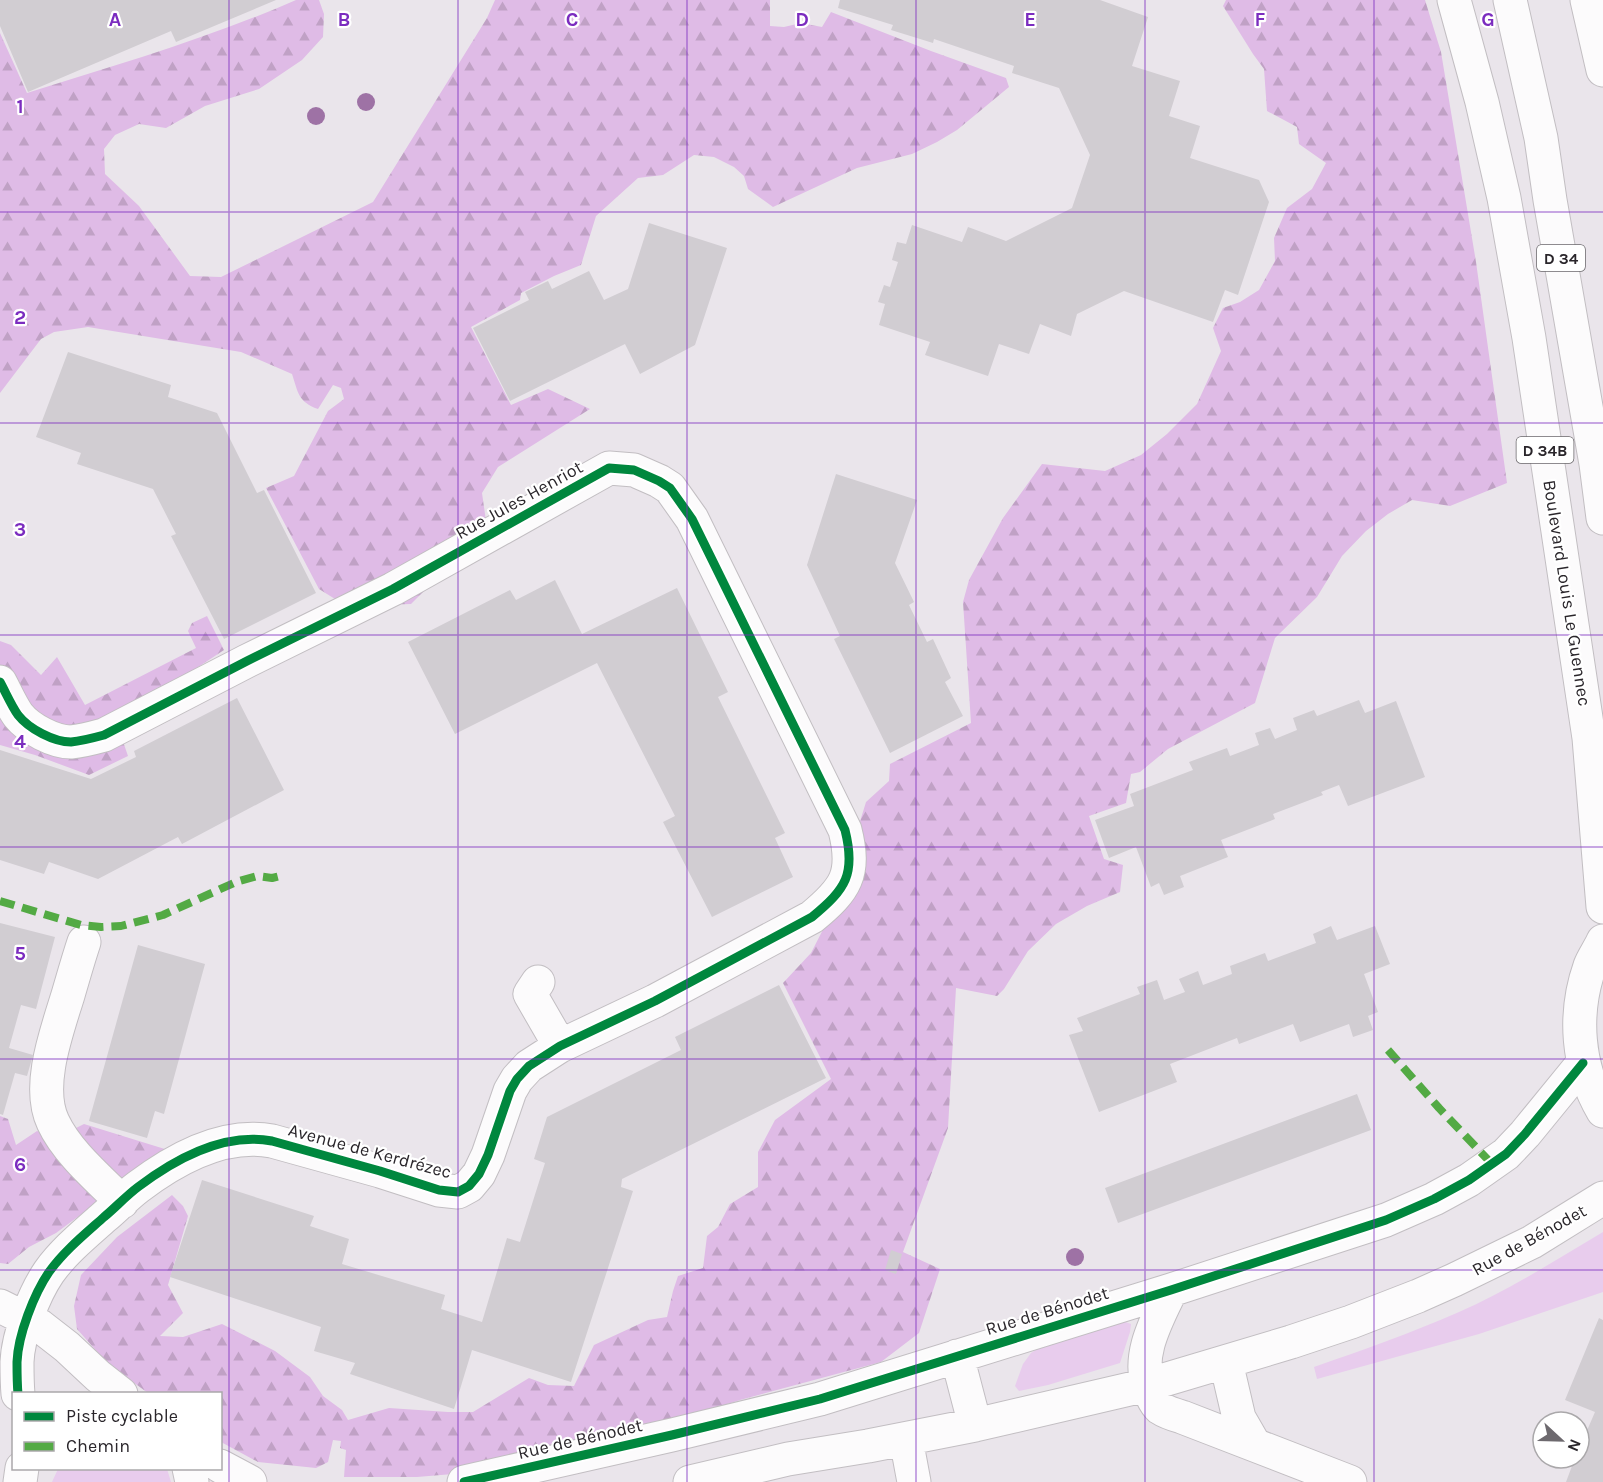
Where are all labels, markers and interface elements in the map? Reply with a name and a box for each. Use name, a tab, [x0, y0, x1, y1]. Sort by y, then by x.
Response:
text: A	[109, 8, 122, 31]
text: B	[338, 8, 350, 31]
text: C	[566, 8, 578, 31]
text: D	[795, 8, 809, 31]
text: E	[1024, 8, 1036, 31]
text: F	[1255, 8, 1266, 31]
text: G	[1481, 8, 1495, 31]
text: 1	[16, 95, 24, 118]
road number: D 34	[1537, 245, 1585, 271]
text: 2	[14, 306, 26, 329]
road number: D 34B	[1516, 437, 1574, 463]
street label: Rue Jules Henriot	[451, 456, 587, 544]
street label: Boulevard Louis Le Guennec	[1538, 478, 1596, 708]
text: 3	[14, 518, 26, 541]
text: 4	[14, 730, 26, 753]
text: 5	[14, 942, 26, 965]
street label: Avenue de Kerdrézec	[286, 1119, 454, 1183]
text: 6	[14, 1153, 26, 1176]
street label: Rue de Bénodet	[1468, 1199, 1590, 1281]
street label: Rue de Bénodet	[983, 1282, 1111, 1340]
legend	[12, 1392, 222, 1470]
text: Piste cyclable	[66, 1405, 178, 1427]
north arrow	[1531, 1410, 1591, 1470]
street label: Rue de Bénodet	[515, 1414, 645, 1464]
text: Chemin	[66, 1435, 130, 1457]
text: N	[1563, 1437, 1585, 1454]

